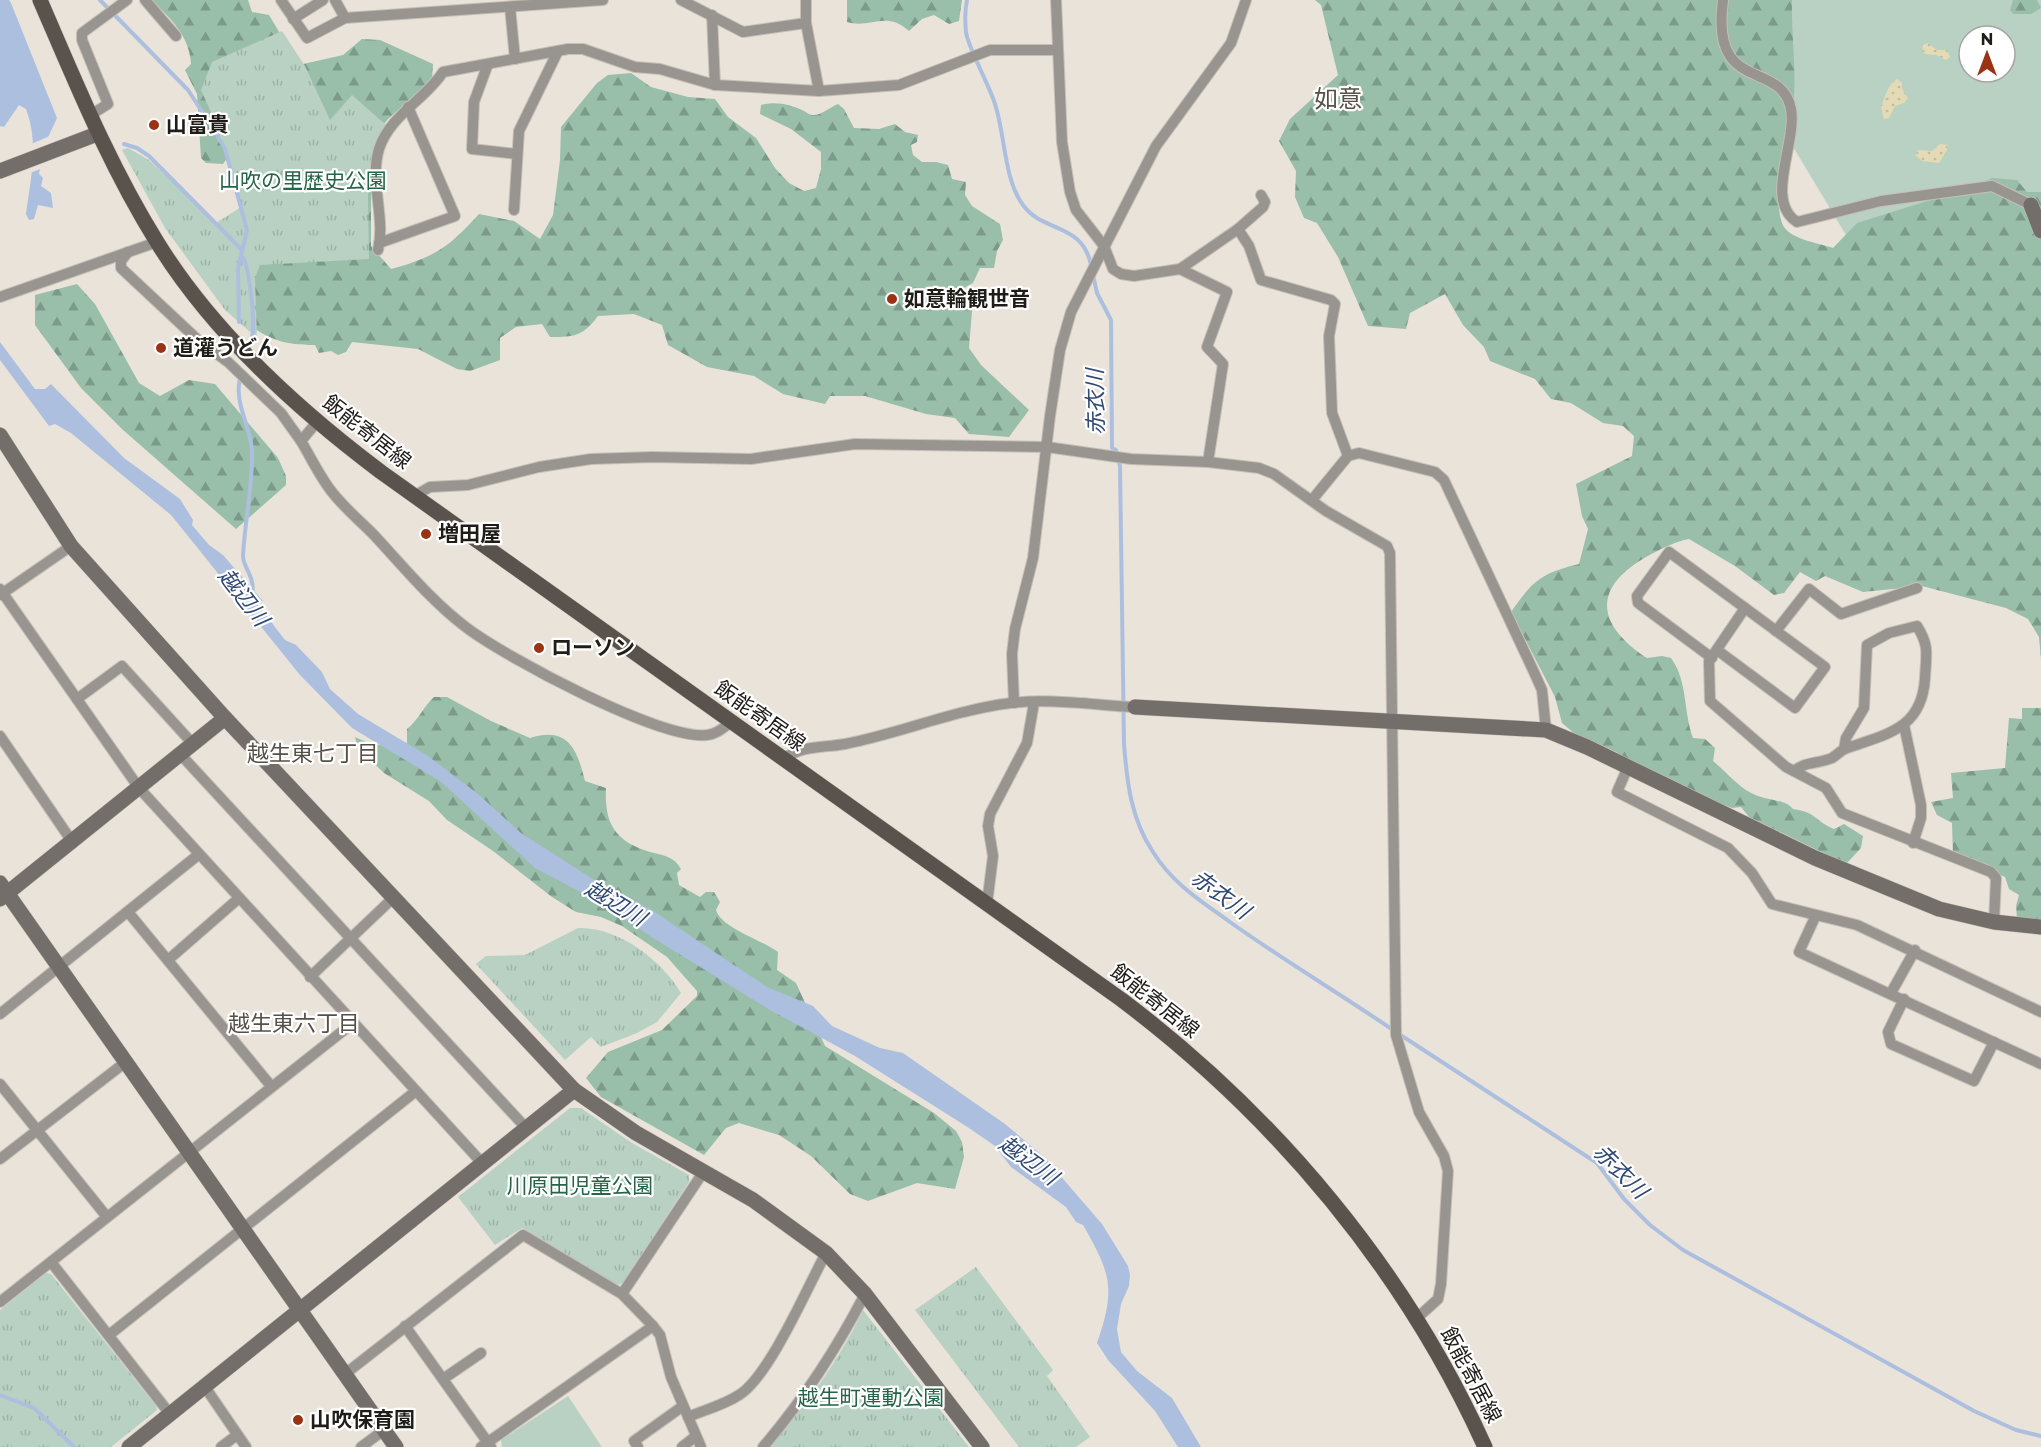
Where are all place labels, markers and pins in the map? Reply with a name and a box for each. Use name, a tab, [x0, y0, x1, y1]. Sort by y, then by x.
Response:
place label: 山富貴	[166, 112, 229, 137]
marker: 山富貴	[147, 118, 161, 132]
place label: 如意輪観世音	[904, 286, 1030, 311]
marker: 如意輪観世音	[885, 292, 899, 306]
place label: 道灌うどん	[173, 335, 278, 360]
marker: 道灌うどん	[154, 341, 168, 355]
place label: 増田屋	[438, 521, 501, 546]
marker: 増田屋	[419, 527, 433, 541]
place label: ローソン	[551, 635, 635, 660]
marker: ローソン	[532, 641, 546, 655]
place label: 山吹保育園	[310, 1407, 415, 1432]
marker: 山吹保育園	[291, 1413, 305, 1427]

